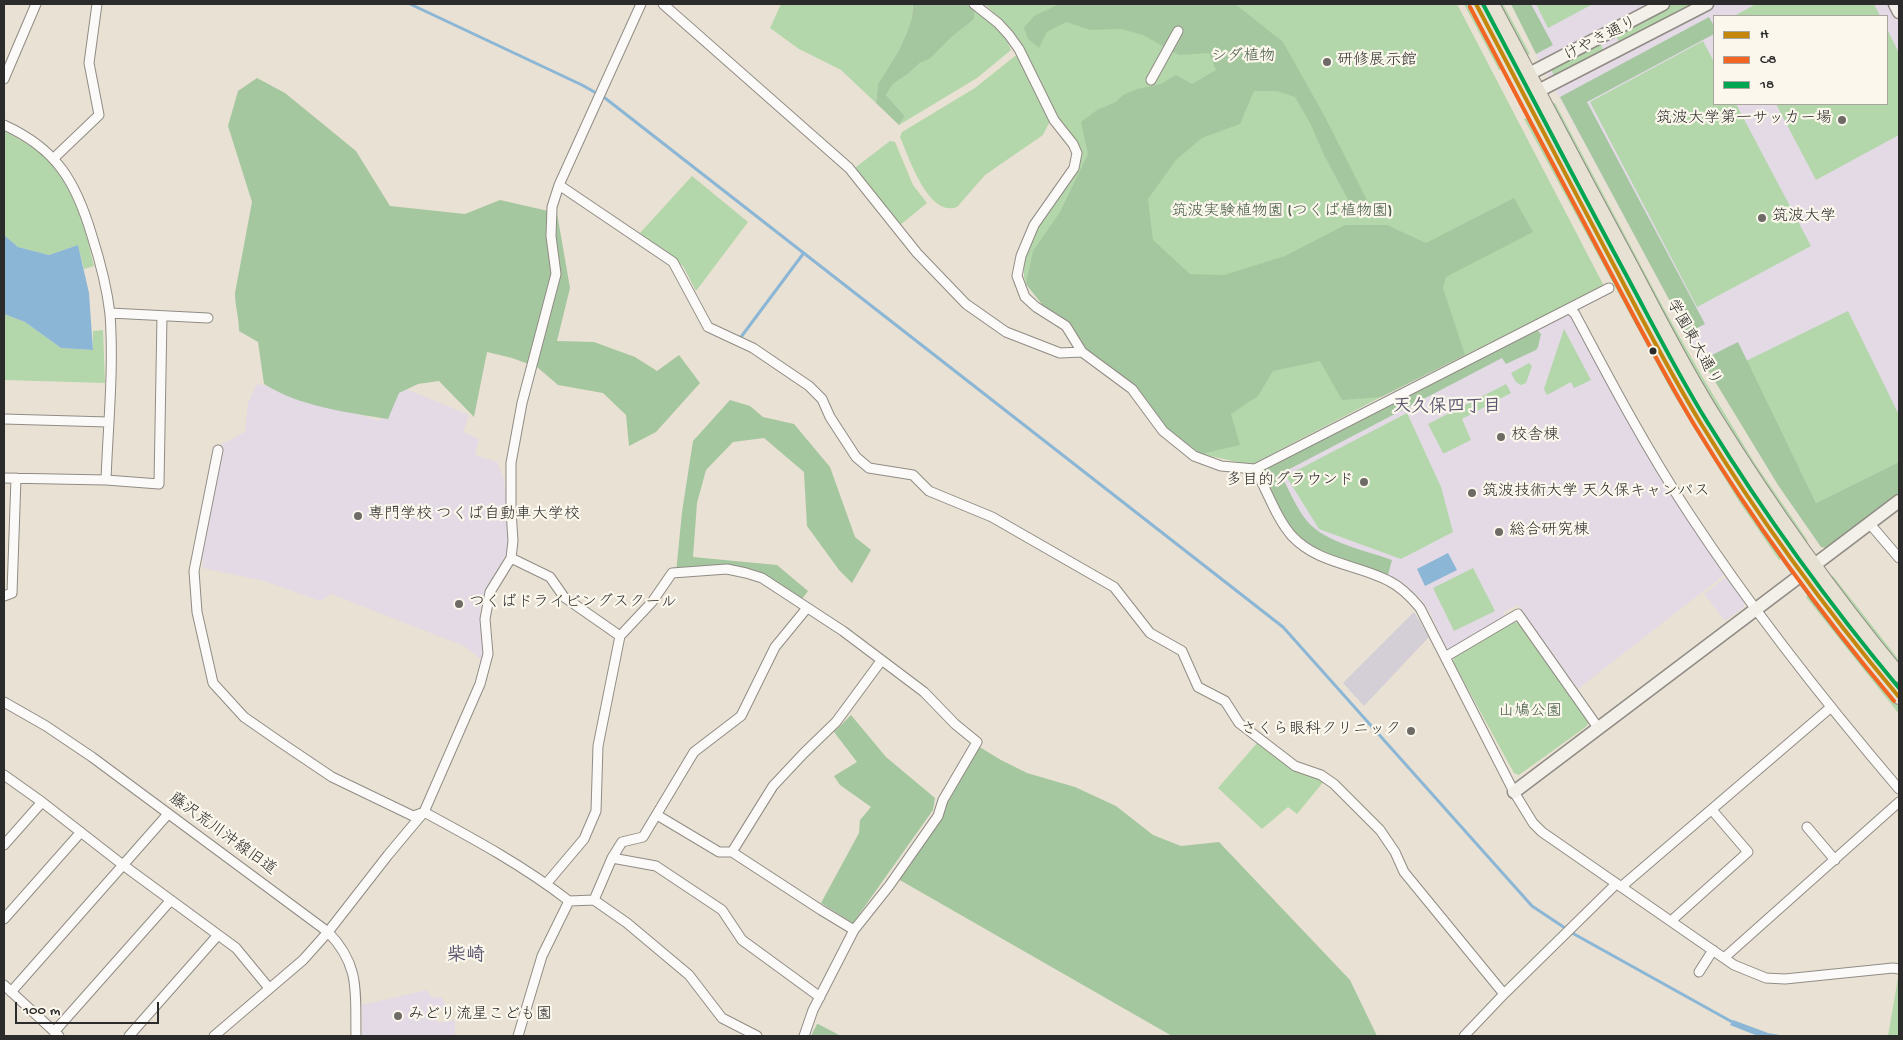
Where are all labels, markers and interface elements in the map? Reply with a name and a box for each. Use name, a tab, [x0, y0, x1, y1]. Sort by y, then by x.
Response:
street label: けやき通り	[1561, 13, 1641, 67]
legend	[1713, 15, 1888, 105]
text: H	[1760, 26, 1769, 44]
park label: シダ植物	[1211, 48, 1275, 68]
text: C8	[1760, 51, 1776, 69]
place label: 研修展示館	[1337, 52, 1417, 72]
marker: 研修展示館	[1321, 56, 1333, 68]
text: 18	[1760, 76, 1774, 94]
place label: 筑波大学第一サッカー場	[1656, 110, 1832, 130]
marker: 筑波大学第一サッカー場	[1836, 114, 1848, 126]
park label: 筑波実験植物園 (つくば植物園)	[1172, 203, 1392, 223]
place label: 筑波大学	[1772, 208, 1836, 228]
marker: 筑波大学	[1756, 212, 1768, 224]
street label: 学園東大通り	[1661, 296, 1725, 390]
unlabelled marker	[1648, 346, 1658, 356]
district label: 天久保四丁目	[1393, 397, 1501, 419]
place label: 校舎棟	[1511, 427, 1559, 447]
marker: 校舎棟	[1495, 431, 1507, 443]
place label: 多目的グラウンド	[1226, 472, 1354, 492]
marker: 多目的グラウンド	[1358, 476, 1370, 488]
place label: 筑波技術大学 天久保キャンパス	[1482, 483, 1710, 503]
marker: 筑波技術大学 天久保キャンパス	[1466, 487, 1478, 499]
place label: 専門学校 つくば自動車大学校	[368, 506, 580, 526]
marker: 専門学校 つくば自動車大学校	[352, 510, 364, 522]
place label: 総合研究棟	[1509, 522, 1589, 542]
marker: 総合研究棟	[1493, 526, 1505, 538]
place label: つくばドライビングスクール	[469, 594, 677, 614]
marker: つくばドライビングスクール	[453, 598, 465, 610]
park label: 山鳩公園	[1498, 703, 1562, 723]
place label: さくら眼科クリニック	[1241, 721, 1401, 741]
marker: さくら眼科クリニック	[1405, 725, 1417, 737]
street label: 藤沢荒川沖線旧道	[165, 790, 279, 880]
district label: 柴崎	[447, 946, 485, 968]
scale bar	[18, 992, 161, 1024]
text: 100 m	[23, 1002, 60, 1020]
place label: みどり流星こども園	[408, 1006, 552, 1026]
marker: みどり流星こども園	[392, 1010, 404, 1022]

